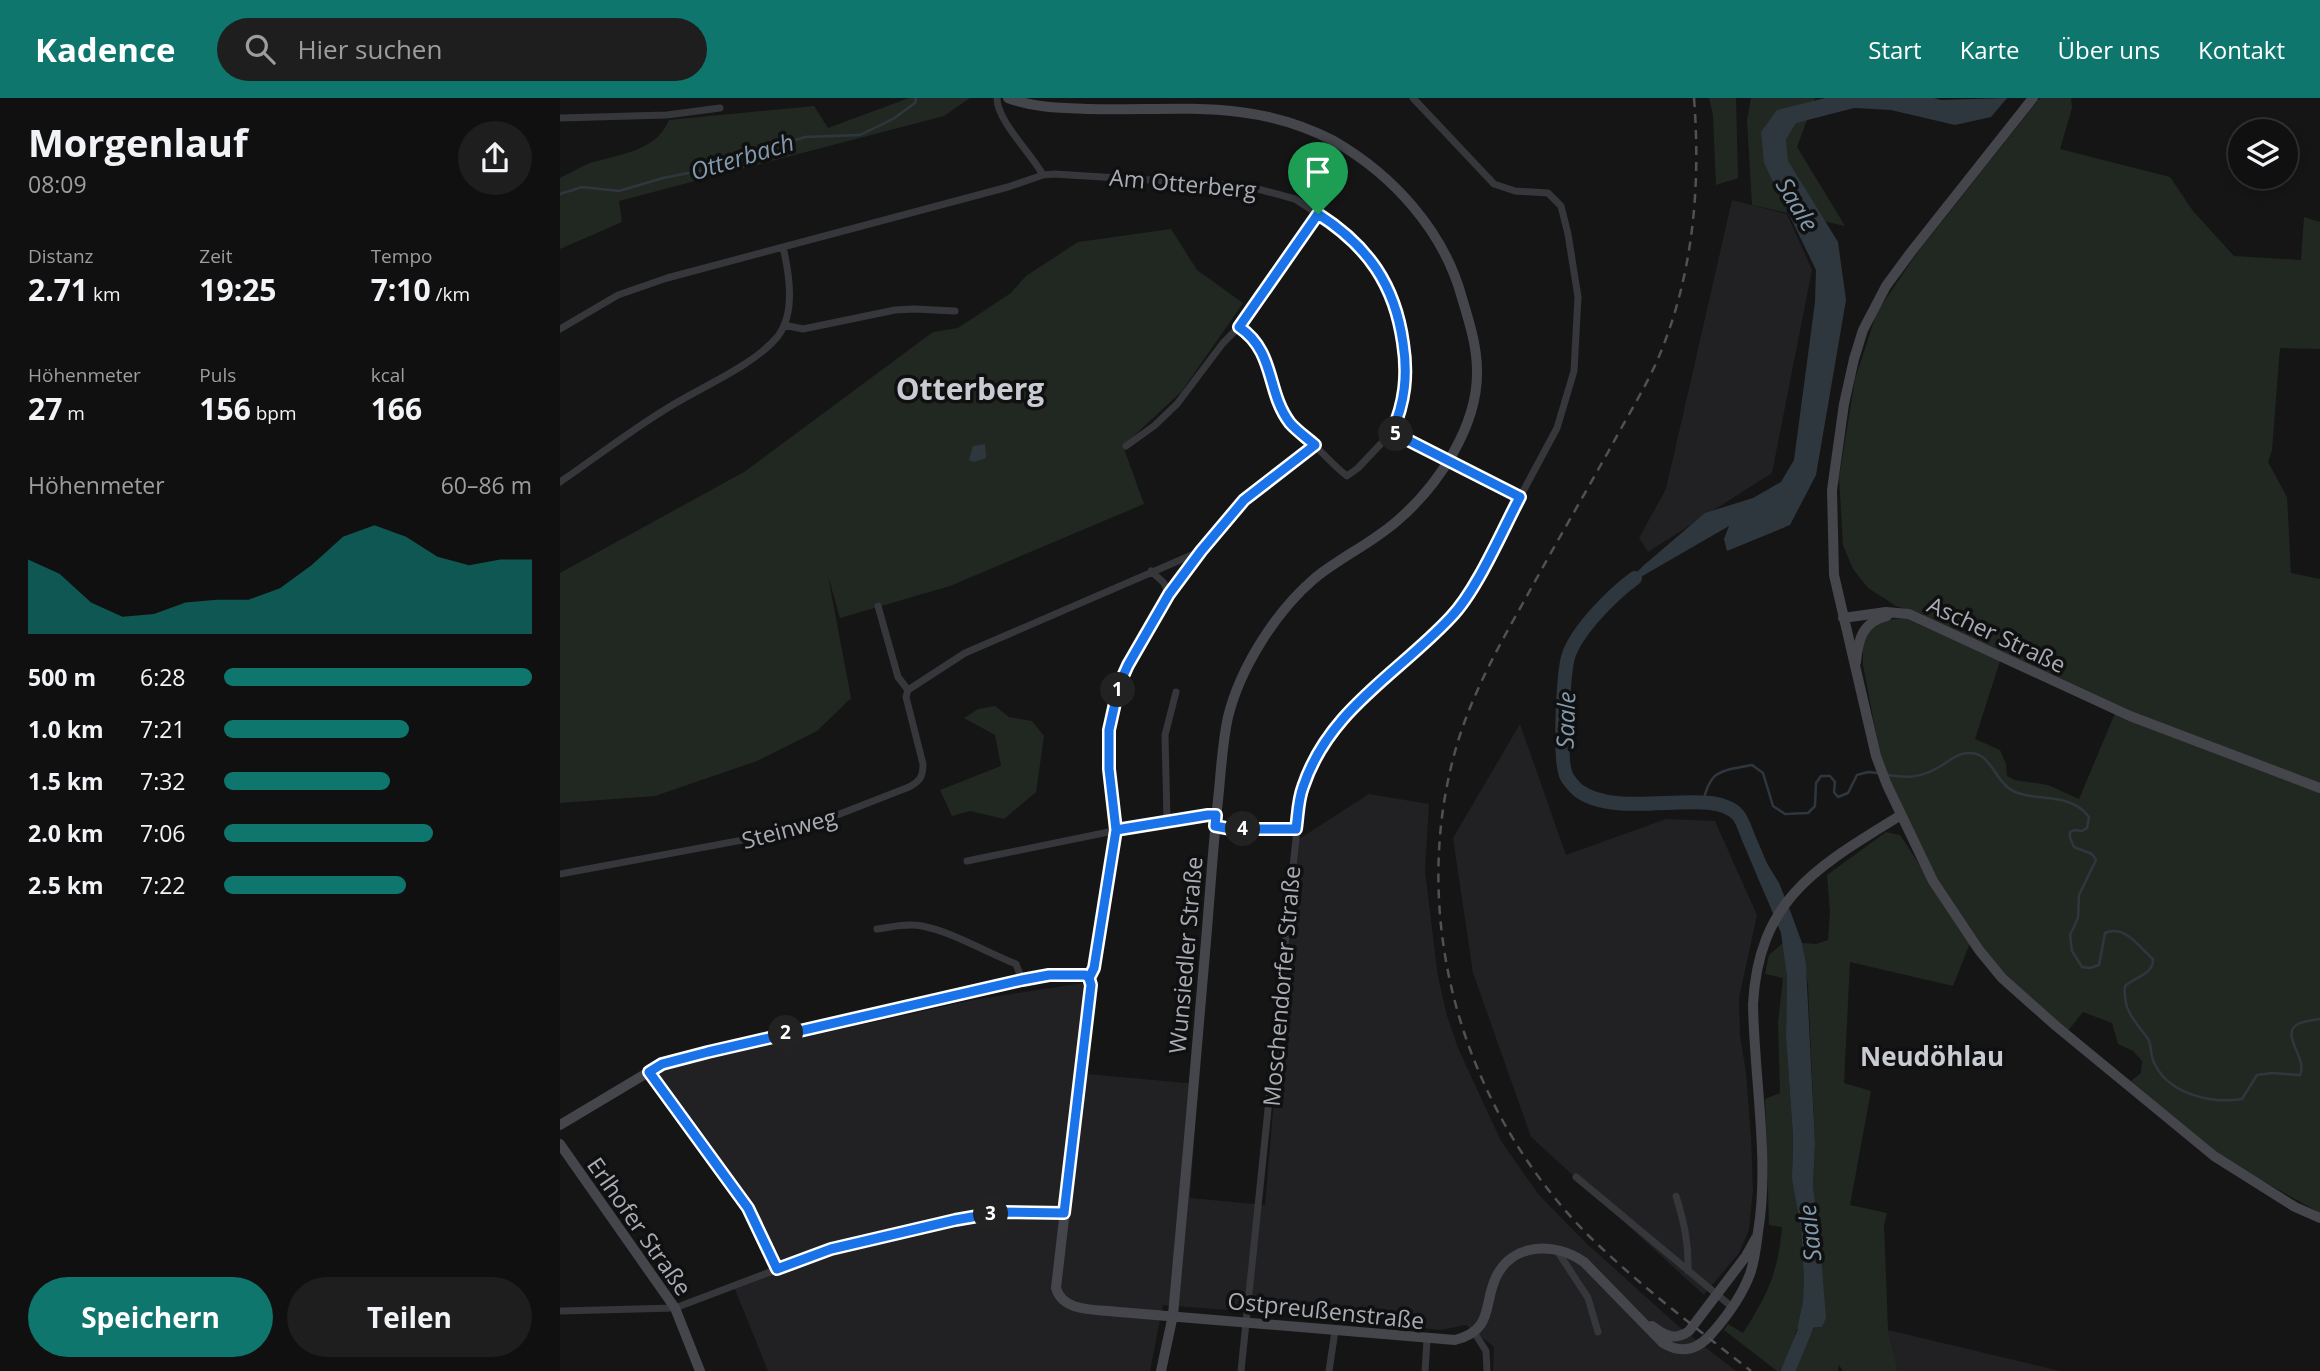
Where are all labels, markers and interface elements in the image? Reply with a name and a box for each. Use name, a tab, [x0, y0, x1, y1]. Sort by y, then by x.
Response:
search box	[217, 18, 707, 81]
text: Kadence	[35, 27, 175, 72]
icon: search	[241, 30, 279, 68]
text: Hier suchen	[297, 31, 442, 67]
text: Start	[1868, 33, 1922, 66]
text: Karte	[1960, 33, 2020, 66]
text: Über uns	[2058, 33, 2160, 66]
text: Kontakt	[2198, 33, 2285, 66]
text: Morgenlauf	[28, 116, 248, 168]
map controls	[2228, 119, 2298, 189]
button: layers	[2228, 119, 2298, 189]
button: share	[458, 121, 532, 195]
water label: Otterbach	[686, 125, 798, 187]
pin	[1288, 142, 1348, 214]
icon: arrive	[1299, 153, 1337, 191]
street label: Am Otterberg	[1108, 161, 1258, 205]
text: 08:09	[28, 168, 87, 200]
water label: Saale	[1769, 171, 1827, 237]
text: Distanz	[28, 243, 94, 269]
text: Zeit	[199, 243, 232, 269]
text: Tempo	[371, 243, 432, 269]
text: 2.71	[28, 269, 88, 310]
text: 19:25	[199, 269, 277, 310]
text: 7:10	[371, 269, 431, 310]
text: km	[88, 281, 121, 307]
text: /km	[431, 281, 470, 307]
text: Höhenmeter	[28, 362, 141, 388]
text: Puls	[199, 362, 236, 388]
text: kcal	[371, 362, 405, 388]
district label: Otterberg	[896, 368, 1044, 409]
text: 27	[28, 388, 62, 429]
text: 156	[199, 388, 251, 429]
text: 166	[371, 388, 422, 429]
text: m	[62, 400, 85, 426]
text: bpm	[251, 400, 297, 426]
pin: 5	[1378, 416, 1414, 452]
text: 5	[1390, 420, 1401, 446]
text: Höhenmeter	[28, 469, 165, 501]
text: 60–86 m	[441, 469, 532, 501]
street label: Ascher Straße	[1923, 588, 2071, 680]
text: 500 m	[28, 661, 96, 693]
text: 6:28	[140, 661, 186, 693]
pin: 1	[1100, 672, 1136, 708]
text: 1	[1112, 676, 1123, 702]
water label: Saale	[1548, 691, 1582, 749]
text: 1.0 km	[28, 713, 104, 745]
text: 7:21	[140, 713, 186, 745]
text: 1.5 km	[28, 765, 104, 797]
text: 7:32	[140, 765, 186, 797]
street label: Steinweg	[738, 800, 840, 856]
pin: 4	[1226, 812, 1260, 846]
text: 4	[1237, 815, 1248, 841]
text: 2.0 km	[28, 817, 104, 849]
text: 7:06	[140, 817, 186, 849]
street label: Wunsiedler Straße	[1160, 855, 1210, 1055]
street label: Moschendorfer Straße	[1255, 864, 1307, 1108]
text: 2.5 km	[28, 869, 104, 901]
text: 7:22	[140, 869, 186, 901]
pin: 2	[768, 1016, 804, 1051]
text: 2	[780, 1019, 791, 1045]
district label: Neudöhlau	[1860, 1038, 2004, 1074]
street label: Erlhofer Straße	[580, 1150, 700, 1302]
pin: 3	[974, 1196, 1008, 1232]
text: 3	[985, 1200, 996, 1226]
water label: Saale	[1790, 1203, 1828, 1263]
button: Speichern	[28, 1277, 273, 1357]
button: Teilen	[287, 1277, 532, 1357]
street label: Ostpreußenstraße	[1226, 1284, 1426, 1336]

